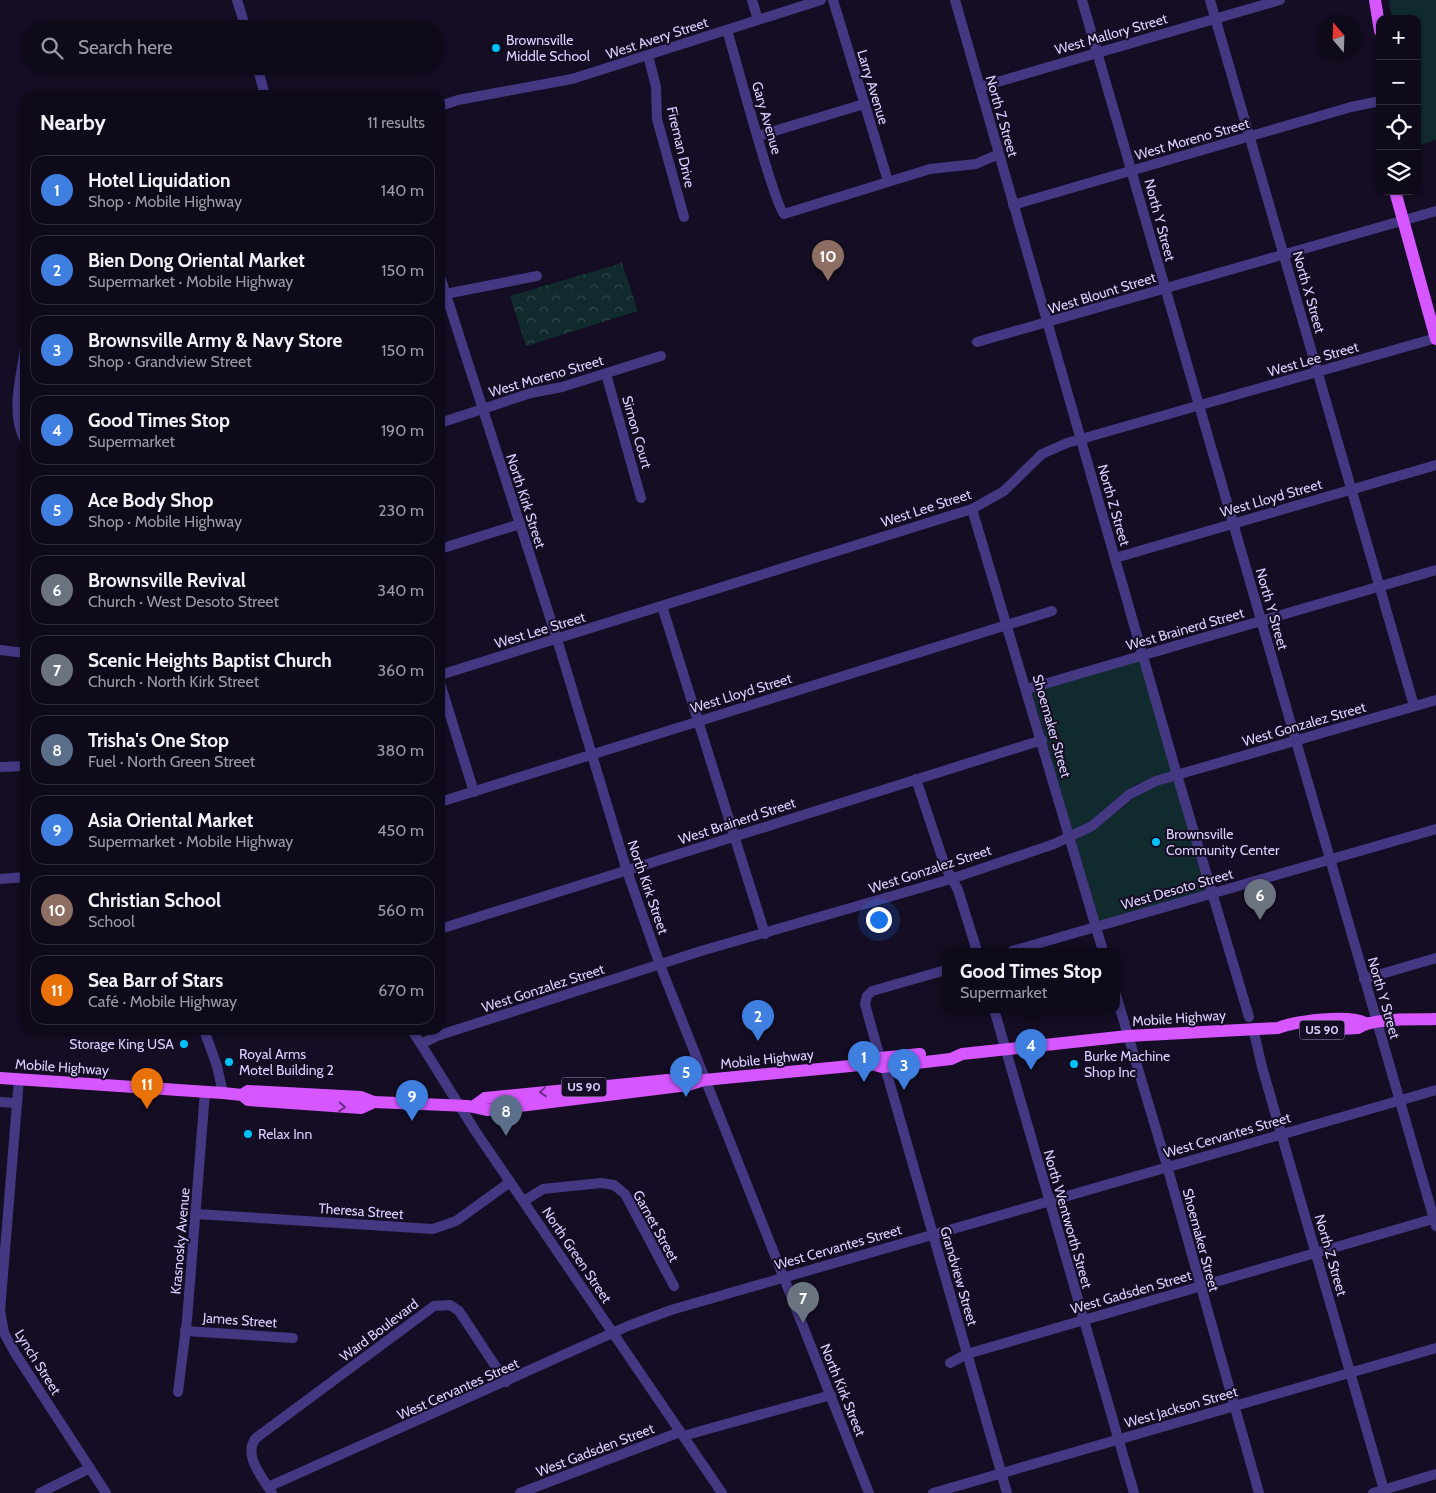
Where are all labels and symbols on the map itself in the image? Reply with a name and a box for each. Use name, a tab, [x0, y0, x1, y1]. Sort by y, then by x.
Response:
street label: West Mallory Street	[1053, 9, 1170, 59]
street label: West Avery Street	[604, 13, 711, 63]
north arrow	[1316, 15, 1361, 60]
place label: Brownsville Middle School	[506, 31, 591, 65]
marker: Brownsville Middle School	[490, 42, 502, 54]
street label: Larry Avenue	[853, 47, 893, 127]
street label: North Z Street	[982, 73, 1022, 159]
street label: Gary Avenue	[748, 79, 786, 157]
street label: Fireman Drive	[663, 105, 699, 189]
street label: West Moreno Street	[1133, 114, 1252, 164]
street label: North Y Street	[1140, 177, 1180, 263]
pin: 10	[812, 240, 844, 281]
street label: North X Street	[1289, 249, 1329, 335]
street label: West Blount Street	[1046, 268, 1158, 318]
street label: West Lee Street	[1265, 337, 1361, 381]
street label: West Moreno Street	[487, 351, 606, 401]
street label: Simon Court	[618, 394, 656, 471]
street label: North Kirk Street	[502, 451, 550, 551]
street label: North Z Street	[1094, 462, 1134, 548]
street label: West Lloyd Street	[1218, 475, 1324, 521]
street label: West Lee Street	[879, 485, 974, 531]
street label: North Y Street	[1252, 566, 1292, 652]
street label: West Brainerd Street	[1124, 603, 1246, 654]
street label: West Lee Street	[492, 608, 588, 652]
street label: West Lloyd Street	[688, 669, 794, 717]
street label: Shoemaker Street	[1029, 672, 1075, 780]
street label: West Gonzalez Street	[1240, 698, 1368, 750]
street label: West Brainerd Street	[676, 794, 798, 848]
place label: Brownsville Community Center	[1166, 825, 1280, 859]
marker: Brownsville Community Center	[1150, 836, 1162, 848]
street label: North Kirk Street	[623, 838, 673, 937]
street label: West Gonzalez Street	[866, 841, 994, 897]
street label: West Desoto Street	[1119, 864, 1235, 914]
pin: 6	[1244, 879, 1276, 920]
your location	[866, 907, 892, 933]
street label: North Y Street	[1364, 955, 1404, 1041]
street label: West Gonzalez Street	[479, 960, 607, 1016]
pin: 2	[742, 1000, 774, 1041]
street label: Mobile Highway	[1132, 1006, 1226, 1030]
road number: US 90	[1300, 1020, 1344, 1040]
pin: 4	[1015, 1029, 1047, 1070]
place label: Storage King USA	[69, 1035, 174, 1053]
marker: Storage King USA	[178, 1038, 190, 1050]
pin: 1	[848, 1041, 880, 1082]
place label: Royal Arms Motel Building 2	[239, 1045, 334, 1079]
street label: Mobile Highway	[719, 1045, 815, 1073]
place label: Burke Machine Shop Inc	[1084, 1047, 1170, 1081]
pin: 3	[888, 1049, 920, 1090]
street label: Mobile Highway	[15, 1055, 109, 1079]
marker: Royal Arms Motel Building 2	[223, 1056, 235, 1068]
pin: 5	[670, 1056, 702, 1097]
marker: Burke Machine Shop Inc	[1068, 1058, 1080, 1070]
pin: 11	[131, 1068, 163, 1109]
road number: US 90	[562, 1078, 606, 1096]
pin: 9	[396, 1080, 428, 1121]
one-way arrow	[538, 1086, 546, 1097]
pin: 8	[490, 1095, 522, 1136]
one-way arrow	[338, 1101, 346, 1112]
street label: West Cervantes Street	[1161, 1108, 1293, 1162]
place label: Relax Inn	[258, 1125, 312, 1143]
marker: Relax Inn	[242, 1128, 254, 1140]
street label: North Wentworth Street	[1040, 1148, 1096, 1291]
street label: Shoemaker Street	[1179, 1186, 1224, 1294]
street label: Krasnosky Avenue	[166, 1187, 194, 1295]
street label: Garnet Street	[629, 1187, 683, 1265]
street label: Theresa Street	[318, 1199, 404, 1223]
street label: North Green Street	[538, 1203, 616, 1307]
street label: North Z Street	[1311, 1212, 1351, 1298]
street label: West Cervantes Street	[772, 1220, 904, 1274]
street label: Grandview Street	[936, 1224, 982, 1328]
street label: West Gadsden Street	[1068, 1266, 1194, 1318]
pin: 7	[787, 1282, 819, 1323]
street label: Ward Boulevard	[336, 1295, 422, 1365]
street label: James Street	[201, 1308, 278, 1332]
street label: Lynch Street	[11, 1326, 65, 1398]
street label: North Kirk Street	[816, 1341, 870, 1439]
street label: West Cervantes Street	[394, 1354, 522, 1424]
street label: West Jackson Street	[1122, 1382, 1240, 1432]
street label: West Gadsden Street	[533, 1419, 657, 1481]

